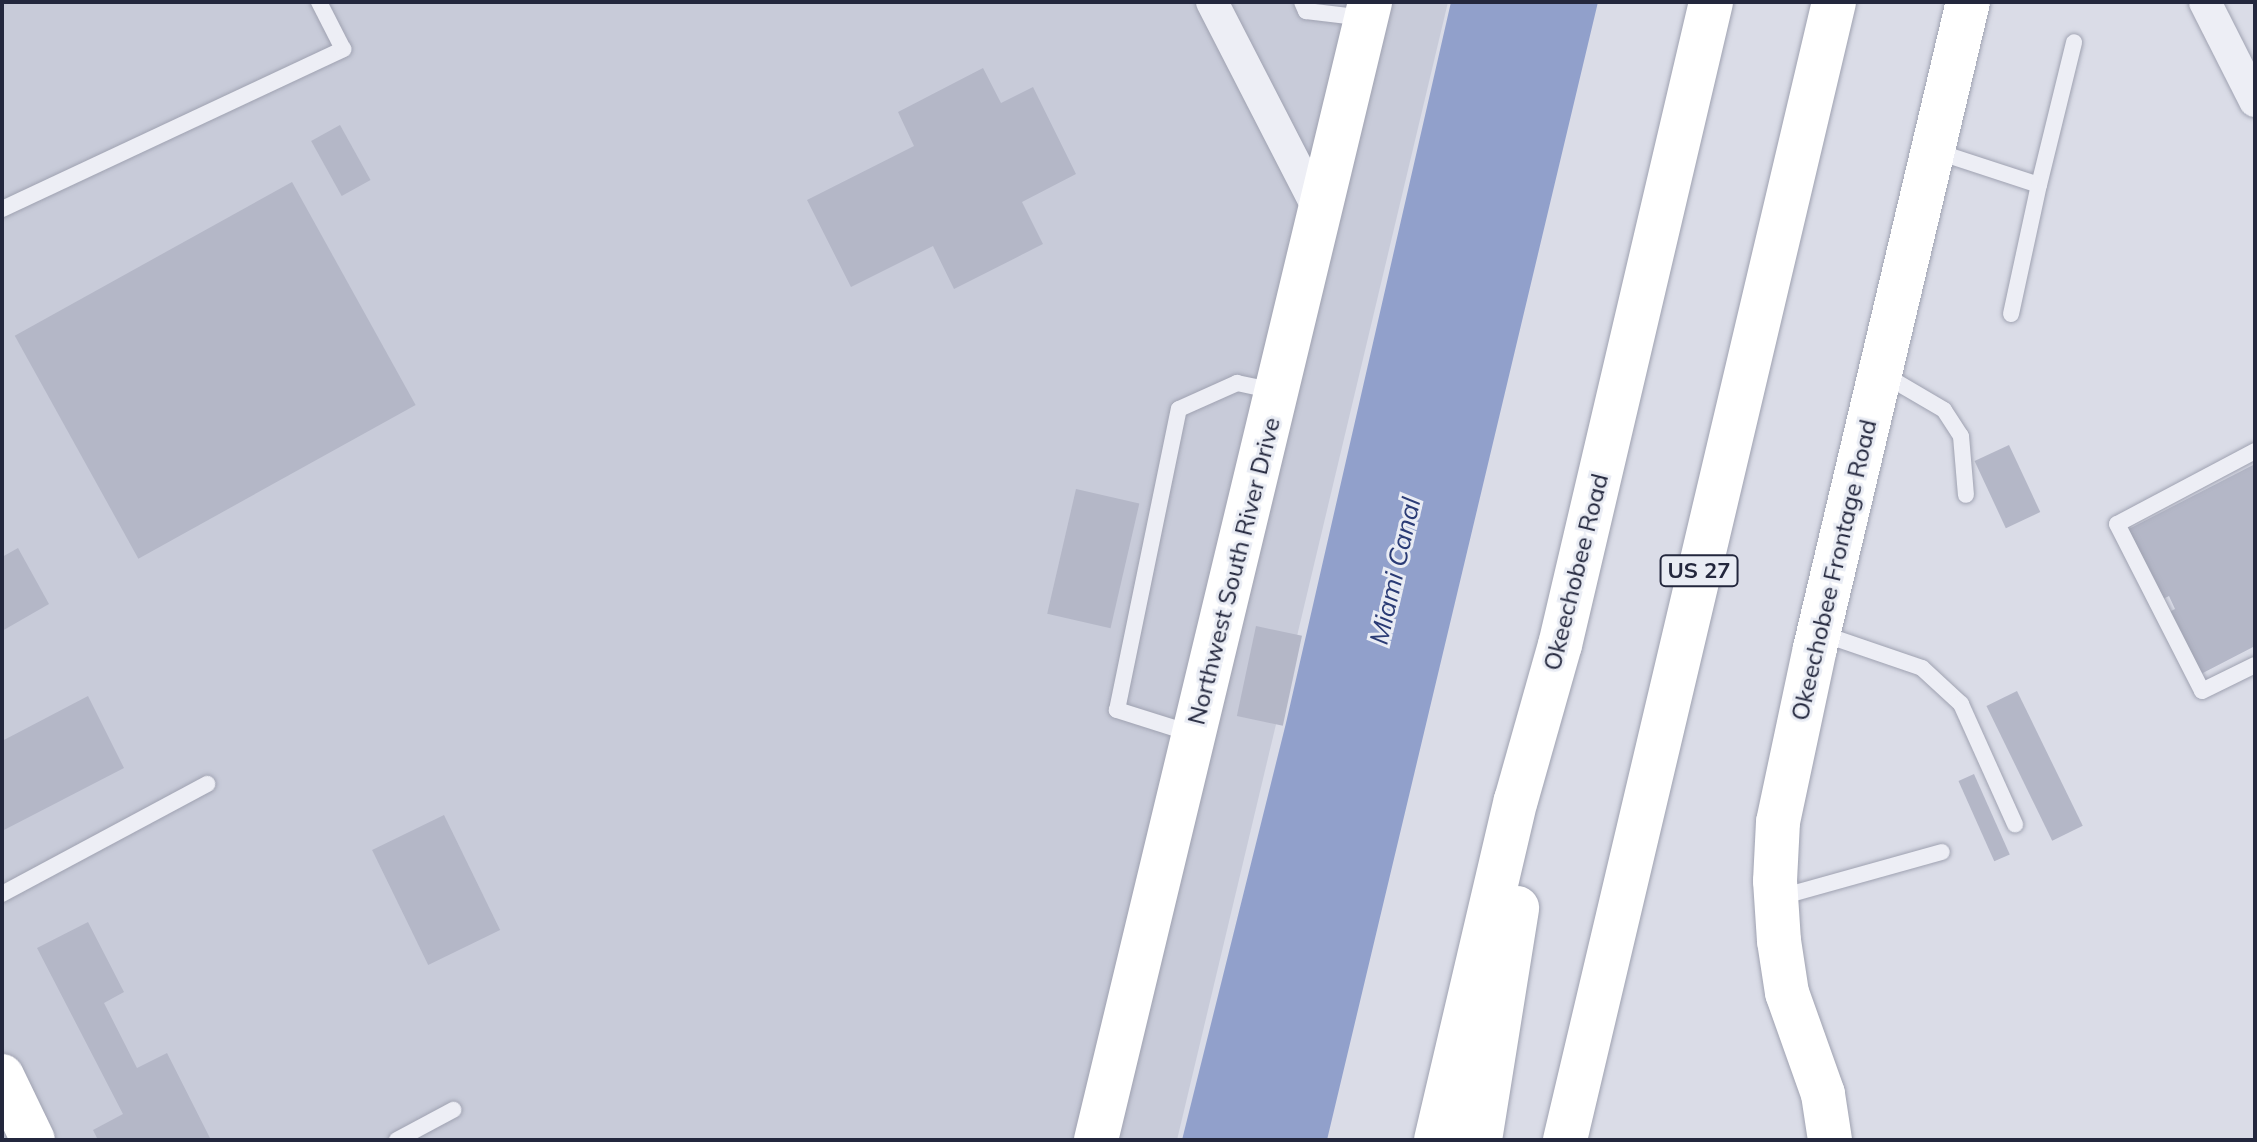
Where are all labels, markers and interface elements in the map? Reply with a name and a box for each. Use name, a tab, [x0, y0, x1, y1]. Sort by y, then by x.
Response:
street label: Northwest South River Drive	[1182, 414, 1286, 728]
street label: Okeechobee Frontage Road	[1785, 417, 1883, 723]
street label: Okeechobee Road	[1538, 471, 1614, 673]
water label: Miami Canal	[1363, 494, 1427, 648]
road number: US 27	[1659, 553, 1739, 589]

